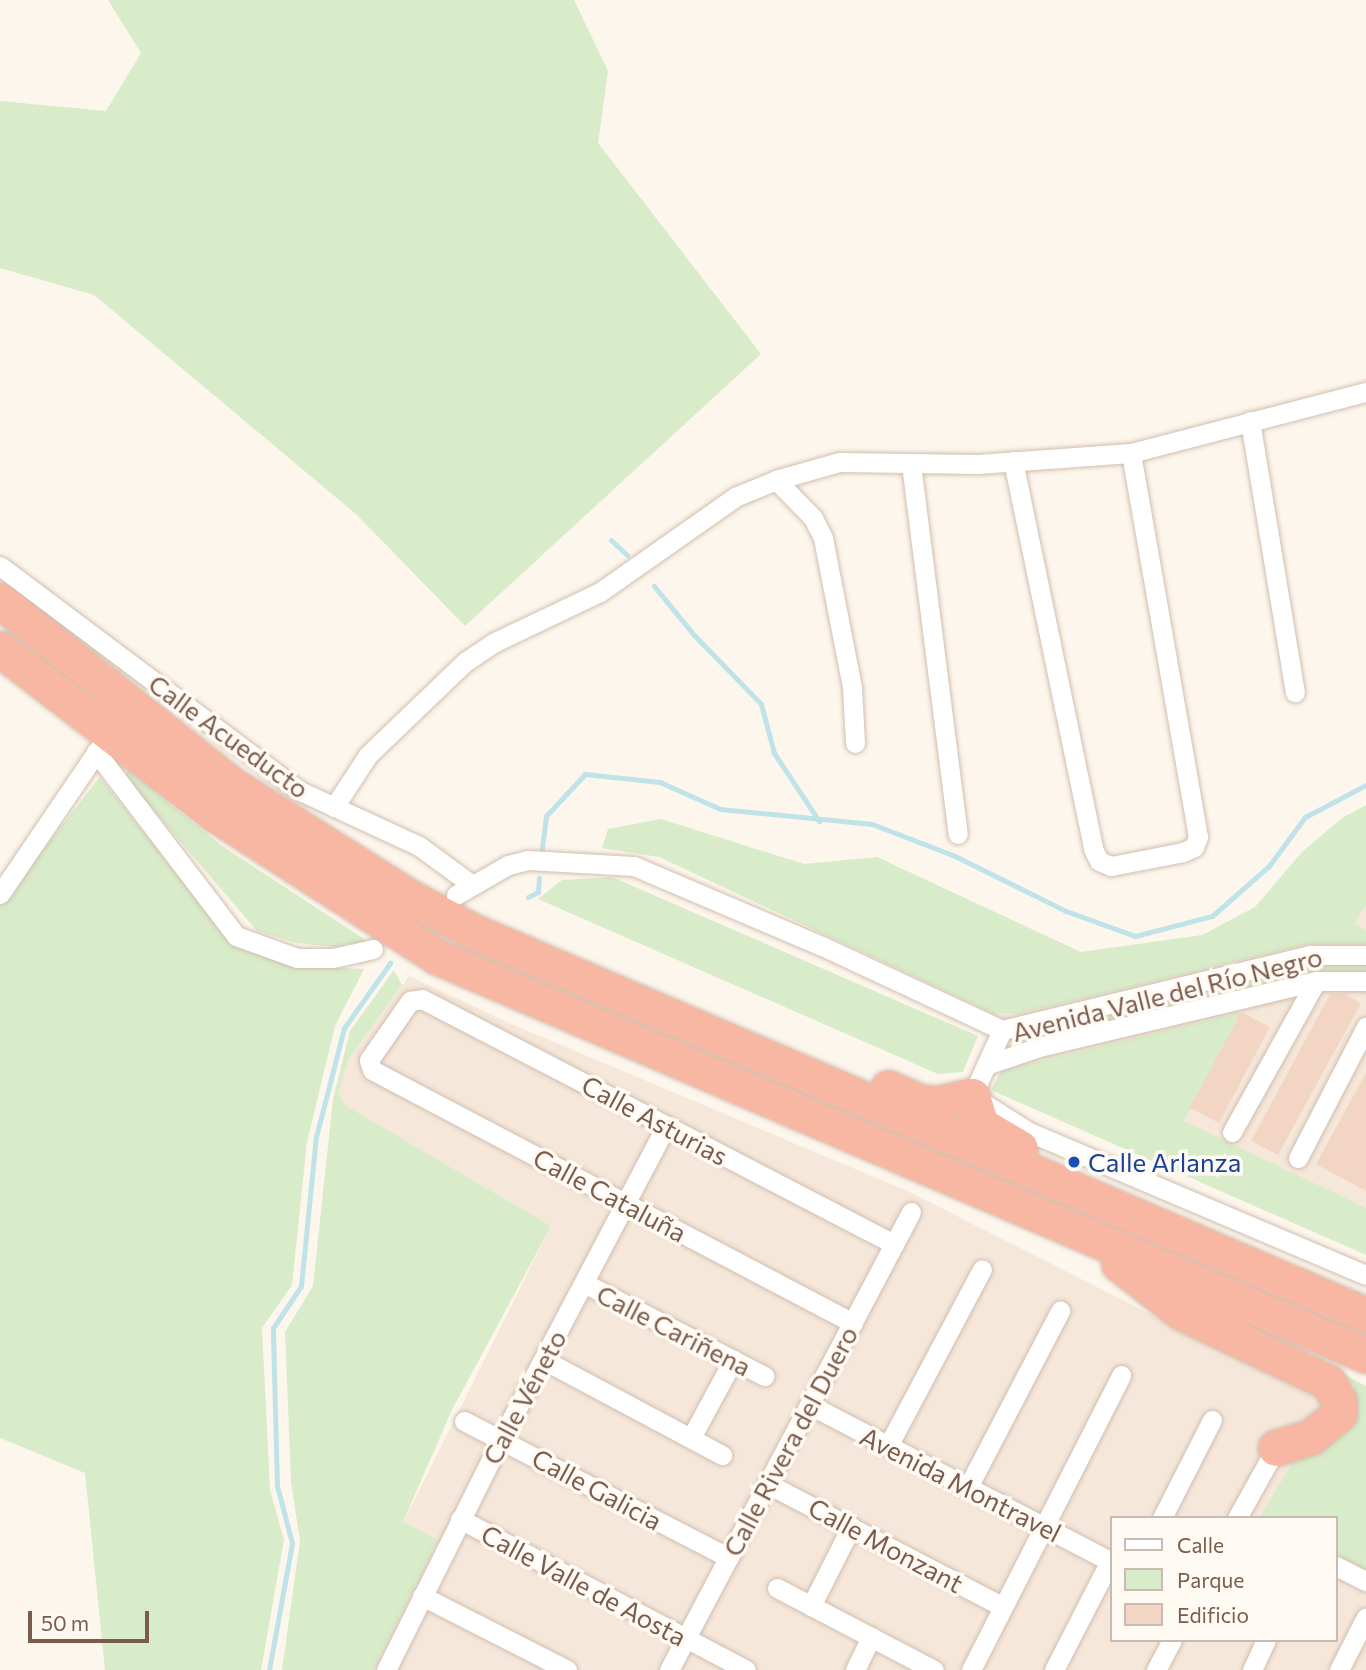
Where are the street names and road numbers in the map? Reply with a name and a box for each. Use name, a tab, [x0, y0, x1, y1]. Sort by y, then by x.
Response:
street label: Calle Acueducto	[143, 667, 315, 805]
street label: Avenida Valle del Río Negro	[1009, 940, 1325, 1048]
street label: Calle Asturias	[577, 1069, 733, 1171]
street label: Calle Cataluña	[528, 1142, 692, 1248]
street label: Calle Cariñena	[592, 1278, 756, 1382]
street label: Calle Rivera del Duero	[716, 1321, 864, 1561]
street label: Calle Véneto	[476, 1325, 572, 1469]
street label: Avenida Montravel	[855, 1420, 1067, 1548]
street label: Calle Galicia	[527, 1442, 667, 1536]
street label: Calle Monzant	[803, 1491, 969, 1599]
street label: Calle Valle de Aosta	[476, 1518, 692, 1652]

